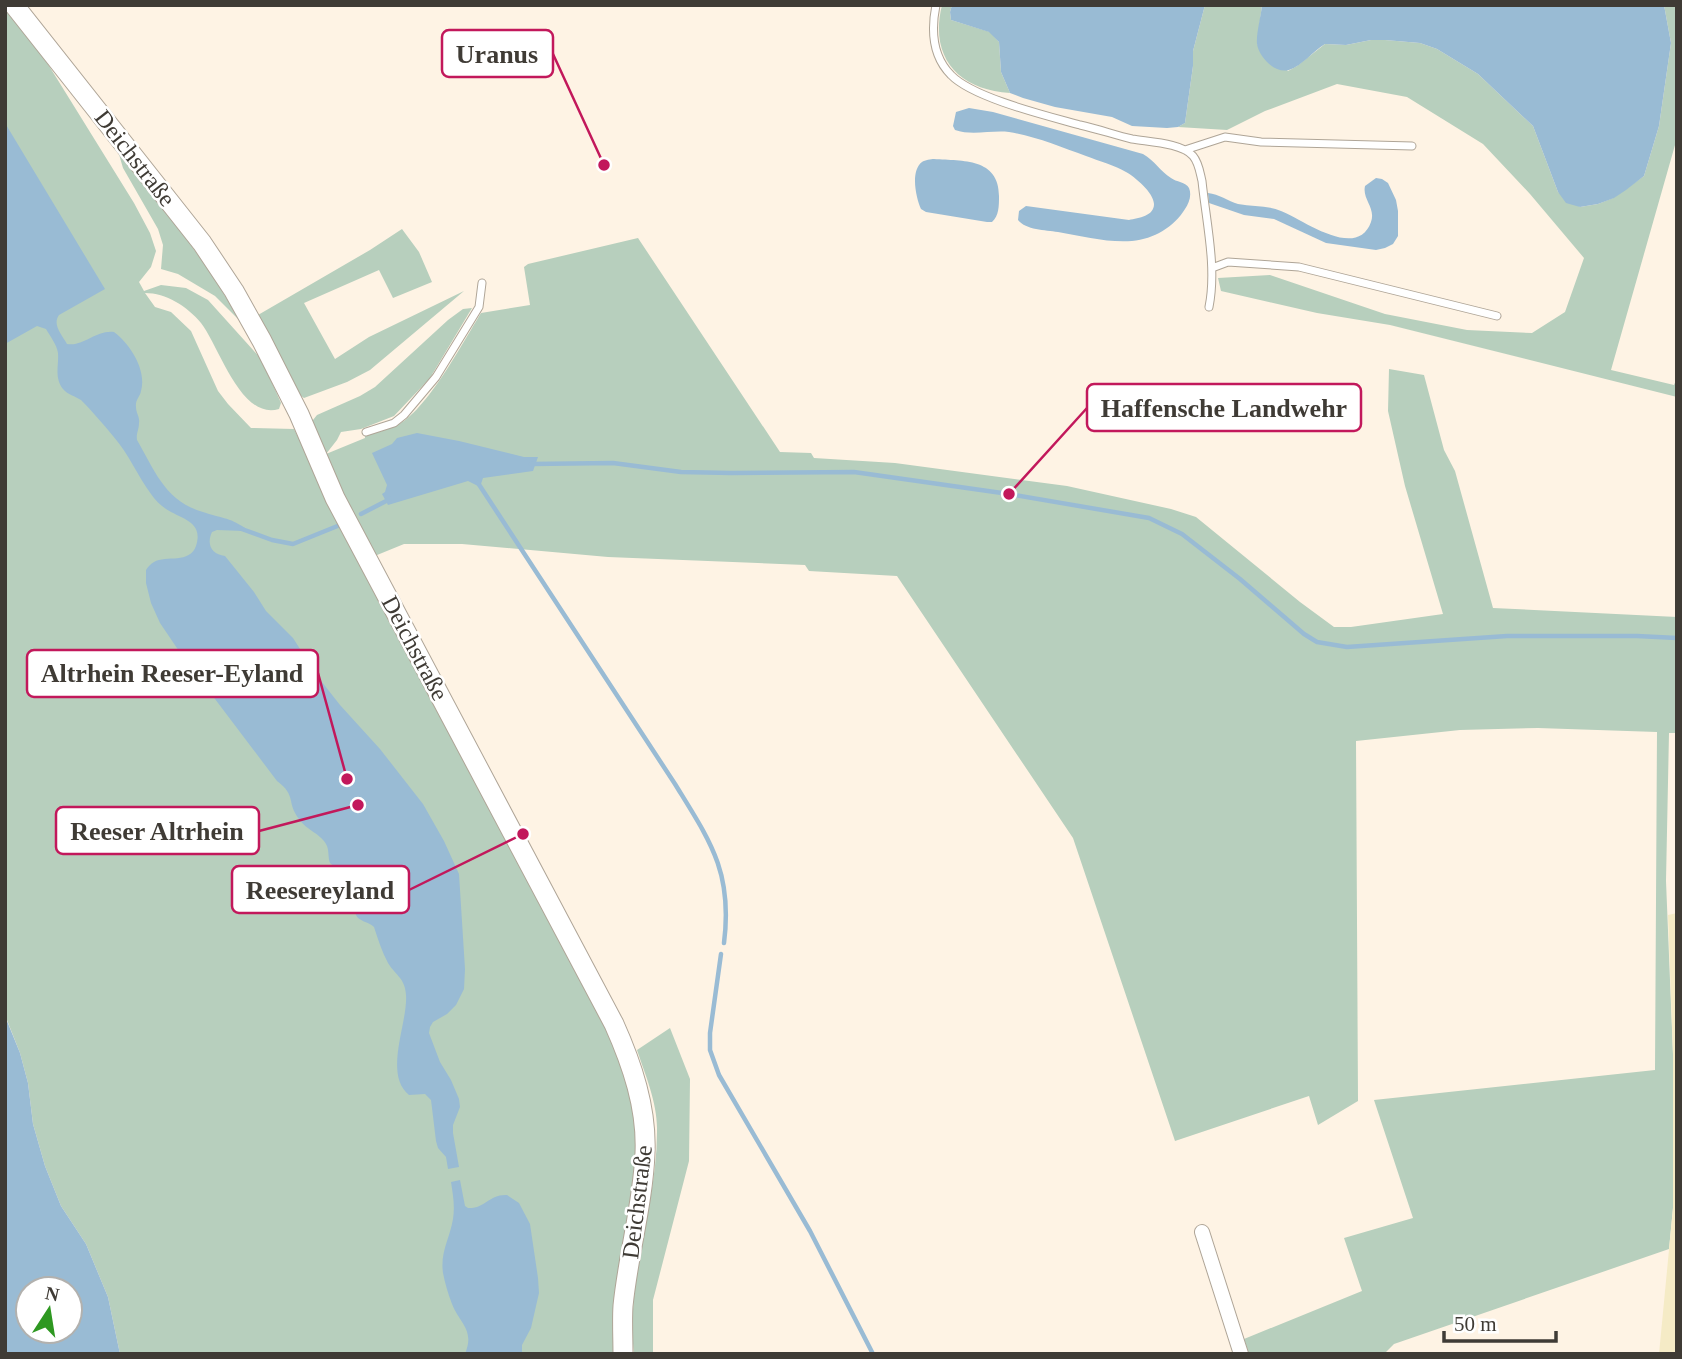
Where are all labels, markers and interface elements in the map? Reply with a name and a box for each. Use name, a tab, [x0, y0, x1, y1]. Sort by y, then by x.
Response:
callout: Uranus	[442, 30, 553, 77]
text: Uranus	[456, 40, 538, 69]
street label: Deichstraße	[89, 105, 181, 211]
callout: Haffensche Landwehr	[1087, 384, 1361, 431]
text: Haffensche Landwehr	[1101, 394, 1347, 423]
street label: Deichstraße	[377, 591, 453, 705]
callout: Altrhein Reeser-Eyland	[27, 650, 318, 697]
text: Altrhein Reeser-Eyland	[41, 659, 304, 688]
callout: Reeser Altrhein	[56, 807, 259, 854]
text: Reeser Altrhein	[70, 817, 244, 846]
callout: Reesereyland	[232, 866, 409, 913]
text: Reesereyland	[246, 876, 395, 905]
street label: Deichstraße	[617, 1144, 657, 1260]
north arrow	[14, 1275, 84, 1345]
text: N	[44, 1282, 62, 1306]
scale bar	[1444, 1300, 1556, 1344]
text: 50 m	[1454, 1312, 1497, 1336]

